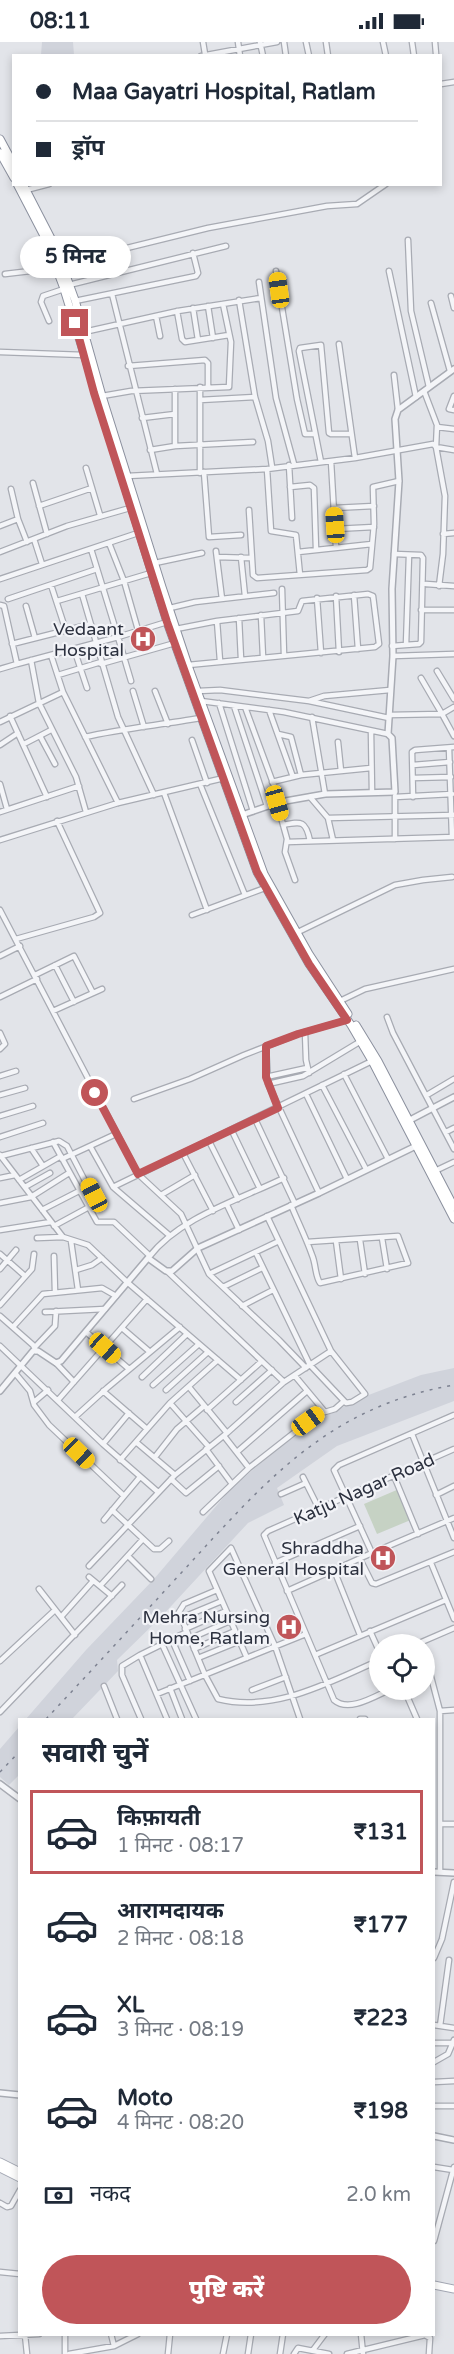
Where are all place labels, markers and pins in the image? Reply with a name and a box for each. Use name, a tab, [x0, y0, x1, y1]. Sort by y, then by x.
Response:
place label: Vedaant Hospital	[53, 618, 124, 661]
hospital icon: Vedaant Hospital	[128, 624, 158, 654]
place label: Shraddha General Hospital	[223, 1537, 364, 1580]
hospital icon: Shraddha General Hospital	[368, 1543, 398, 1573]
place label: Mehra Nursing Home, Ratlam	[143, 1606, 270, 1649]
hospital icon: Mehra Nursing Home, Ratlam	[274, 1612, 304, 1642]

